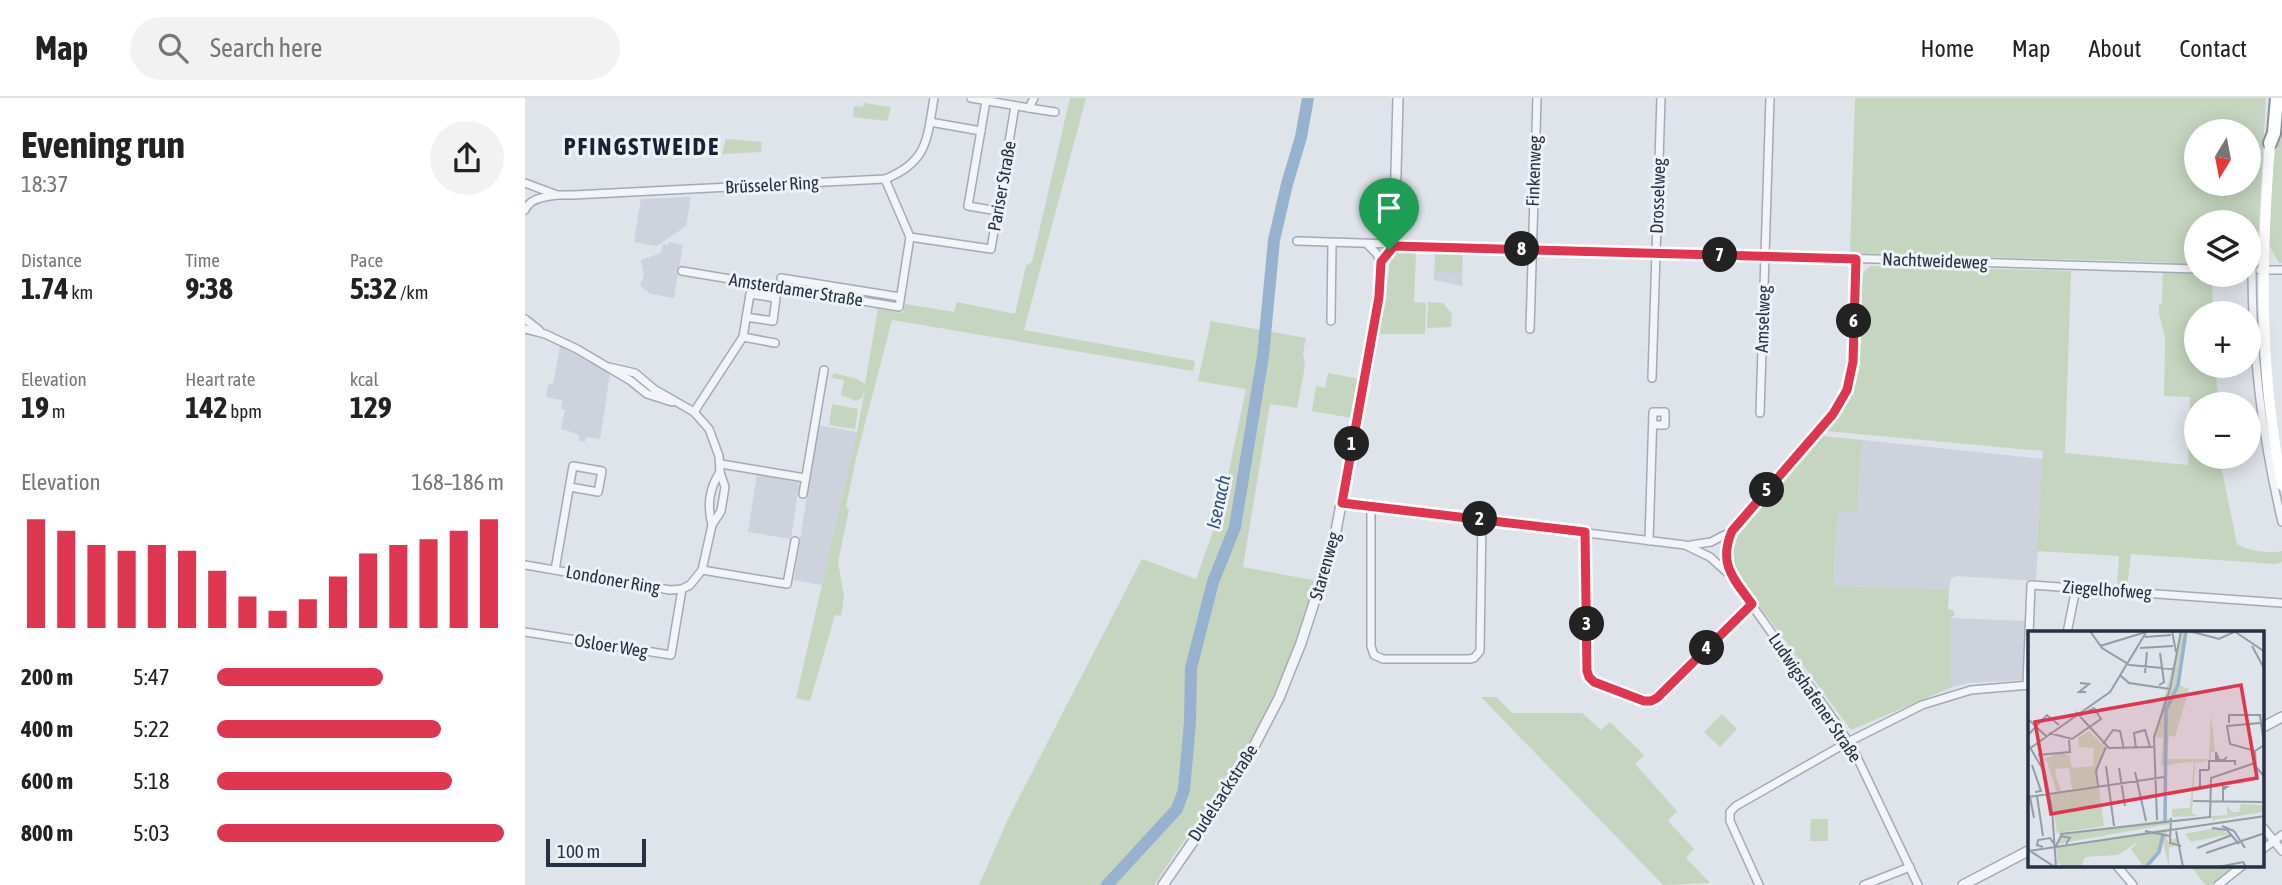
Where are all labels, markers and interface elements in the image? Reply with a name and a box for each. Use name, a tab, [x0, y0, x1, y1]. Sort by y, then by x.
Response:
search box	[130, 17, 620, 80]
text: Map	[35, 29, 88, 67]
icon: search	[154, 29, 192, 67]
text: Search here	[210, 33, 322, 63]
text: Home	[1920, 35, 1974, 62]
text: Map	[2012, 35, 2050, 62]
text: About	[2088, 35, 2141, 62]
text: Contact	[2179, 35, 2247, 62]
north arrow	[2184, 119, 2261, 196]
map controls	[2184, 119, 2261, 469]
button: share	[430, 121, 504, 195]
text: Evening run	[21, 123, 185, 166]
district label: PFINGSTWEIDE	[564, 133, 720, 160]
street label: Finkenweg	[1522, 135, 1545, 207]
street label: Pariser Straße	[983, 139, 1020, 233]
street label: Drosselweg	[1646, 157, 1669, 234]
text: 18:37	[21, 171, 68, 197]
street label: Brüsseler Ring	[725, 172, 819, 197]
pin	[1359, 178, 1419, 250]
icon: arrive	[1370, 189, 1408, 227]
button: layers	[2184, 210, 2261, 287]
pin: 8	[1504, 232, 1539, 266]
text: 8	[1517, 237, 1526, 259]
pin: 7	[1703, 238, 1737, 272]
text: 7	[1715, 243, 1724, 265]
street label: Nachtweideweg	[1882, 248, 1988, 273]
text: Distance	[21, 249, 82, 271]
text: Time	[185, 249, 220, 271]
text: Pace	[350, 249, 383, 271]
street label: Amsterdamer Straße	[728, 269, 864, 310]
text: 1.74	[21, 271, 69, 305]
text: 9:38	[185, 271, 233, 305]
text: 5:32	[350, 271, 397, 305]
text: km	[69, 281, 93, 303]
text: /km	[397, 281, 428, 303]
street label: Amselweg	[1751, 285, 1774, 353]
button: +	[2184, 301, 2261, 378]
pin: 6	[1837, 304, 1871, 339]
text: 6	[1849, 309, 1858, 331]
text: Elevation	[21, 368, 87, 390]
text: Heart rate	[185, 368, 255, 390]
text: kcal	[350, 368, 379, 390]
text: 19	[21, 390, 49, 424]
text: 142	[185, 390, 228, 424]
text: 129	[350, 390, 392, 424]
button: −	[2184, 392, 2261, 469]
text: m	[49, 400, 66, 422]
text: bpm	[228, 400, 262, 422]
pin: 1	[1335, 426, 1369, 462]
text: 1	[1347, 432, 1356, 454]
text: Elevation	[21, 469, 101, 495]
text: 168–186 m	[411, 469, 504, 495]
pin: 5	[1749, 472, 1785, 508]
water label: Isenach	[1202, 473, 1234, 531]
text: 5	[1762, 478, 1771, 500]
pin: 2	[1462, 502, 1497, 536]
text: 2	[1475, 507, 1484, 529]
street label: Starenweg	[1305, 529, 1344, 602]
street label: Londoner Ring	[564, 561, 662, 598]
street label: Ziegelhofweg	[2062, 576, 2153, 603]
pin: 3	[1569, 606, 1605, 642]
text: 3	[1582, 612, 1591, 634]
street label: Osloer Weg	[573, 629, 650, 662]
street label: Ludwigshafener Straße	[1765, 629, 1866, 766]
pin: 4	[1689, 630, 1725, 666]
inset map	[2028, 631, 2265, 868]
text: 4	[1702, 636, 1711, 658]
text: 200 m	[21, 664, 73, 690]
text: 5:47	[133, 664, 170, 690]
text: 400 m	[21, 716, 73, 742]
text: 5:22	[133, 716, 170, 742]
street label: Dudelsackstraße	[1184, 740, 1262, 845]
text: 600 m	[21, 768, 73, 794]
text: 5:18	[133, 768, 170, 794]
text: 800 m	[21, 820, 73, 846]
text: 5:03	[133, 820, 170, 846]
scale bar	[546, 836, 646, 868]
text: 100 m	[557, 840, 600, 862]

